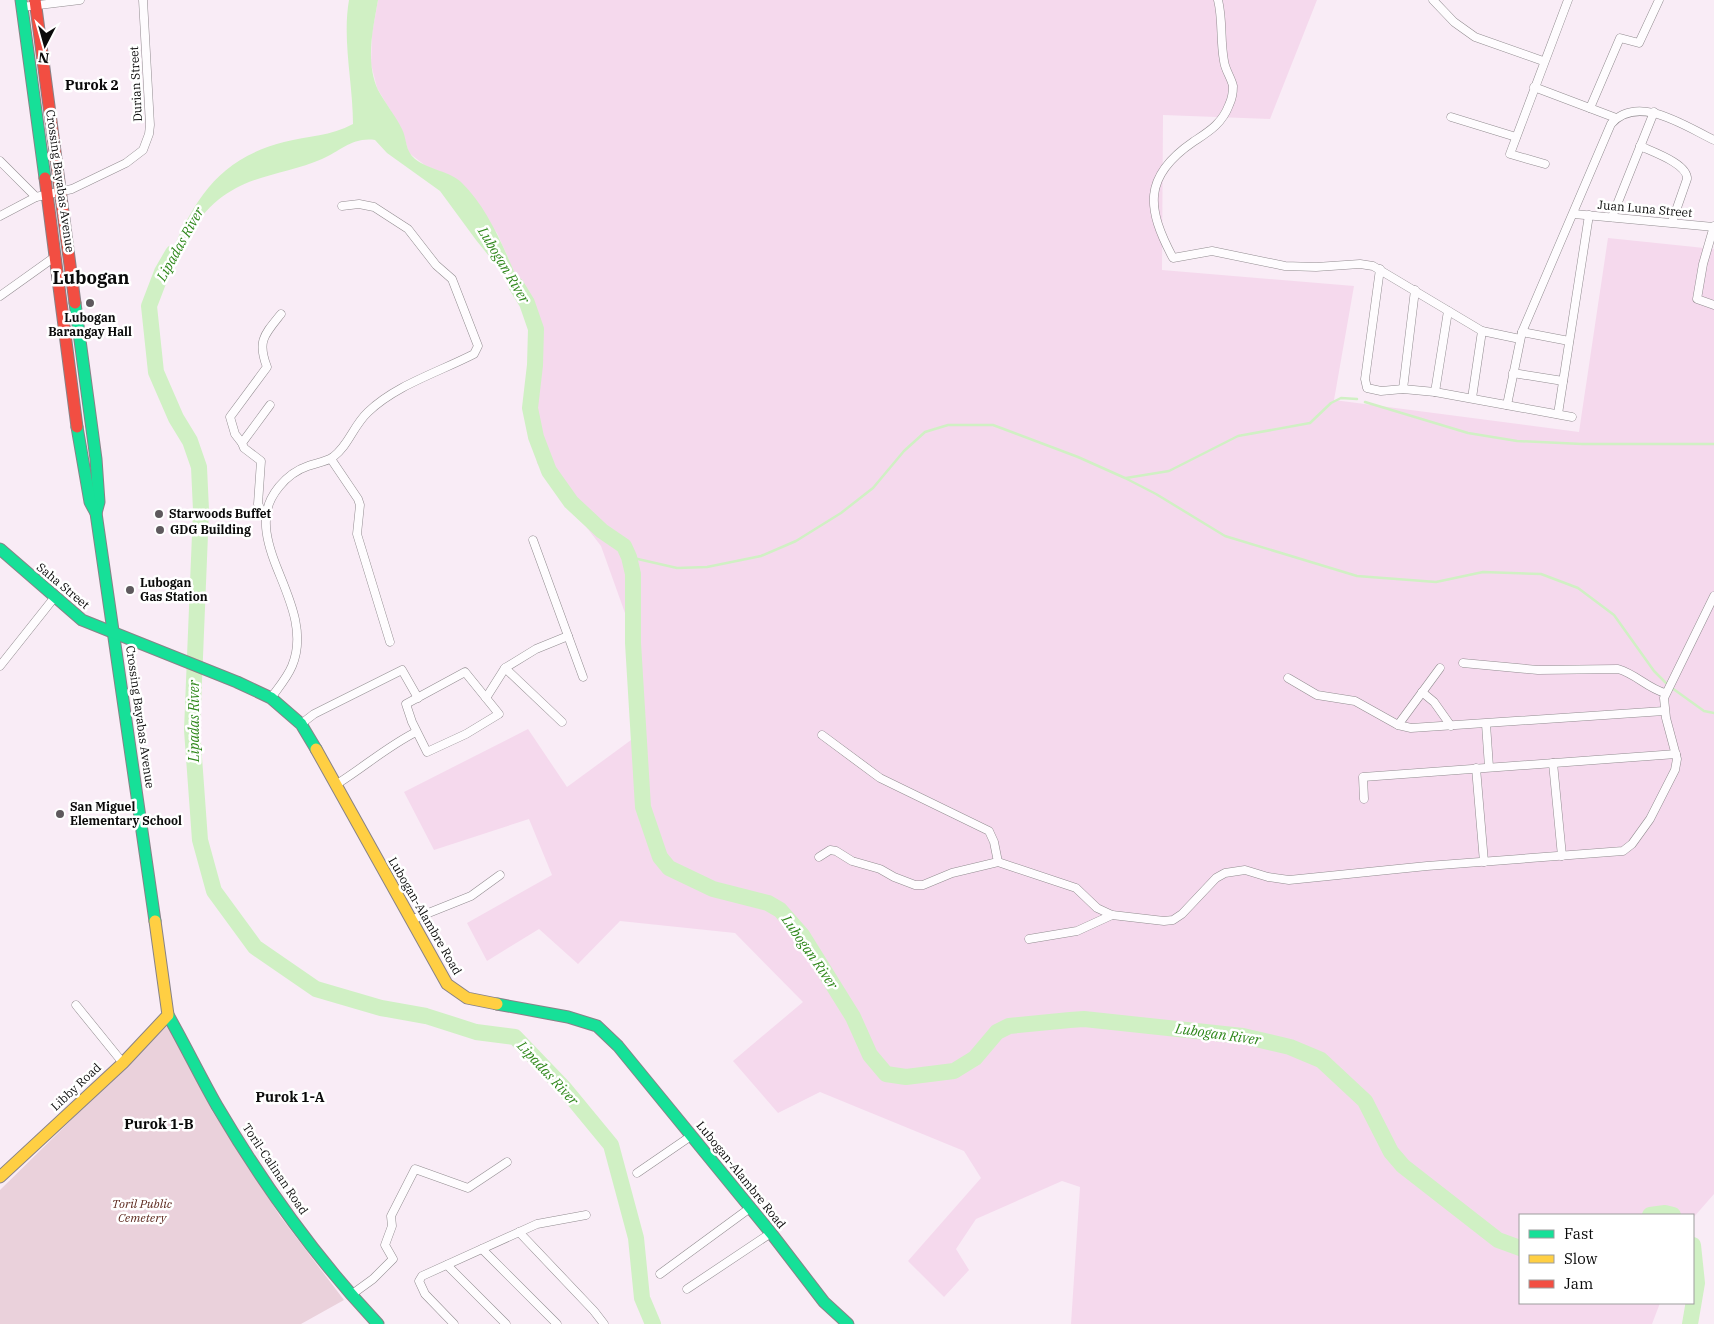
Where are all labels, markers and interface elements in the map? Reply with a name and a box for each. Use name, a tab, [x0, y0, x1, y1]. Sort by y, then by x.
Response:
north arrow	[20, 20, 70, 70]
street label: Durian Street	[126, 46, 145, 122]
text: N	[37, 48, 50, 67]
district label: Purok 2	[65, 76, 119, 94]
street label: Crossing Bayabas Avenue	[43, 109, 78, 253]
street label: Juan Luna Street	[1597, 197, 1693, 220]
water label: Lipadas River	[152, 203, 208, 285]
water label: Lubogan River	[474, 223, 534, 307]
district label: Lubogan	[52, 266, 130, 289]
marker: Lubogan Barangay Hall	[84, 297, 96, 309]
place label: Lubogan Barangay Hall	[48, 310, 132, 339]
place label: Starwoods Buffet	[169, 506, 272, 521]
marker: Starwoods Buffet	[153, 508, 165, 520]
place label: GDG Building	[170, 522, 251, 537]
marker: GDG Building	[154, 524, 166, 536]
street label: Saha Street	[34, 559, 93, 612]
place label: Lubogan Gas Station	[140, 575, 208, 604]
marker: Lubogan Gas Station	[124, 584, 136, 596]
street label: Crossing Bayabas Avenue	[123, 645, 158, 789]
water label: Lipadas River	[185, 679, 203, 763]
place label: San Miguel Elementary School	[70, 799, 182, 828]
marker: San Miguel Elementary School	[54, 808, 66, 820]
street label: Lubogan-Alambre Road	[386, 854, 465, 977]
water label: Lubogan River	[777, 911, 843, 993]
water label: Lubogan River	[1173, 1019, 1263, 1049]
water label: Lipadas River	[513, 1036, 583, 1110]
street label: Libby Road	[47, 1060, 104, 1114]
district label: Purok 1-A	[255, 1088, 325, 1106]
district label: Purok 1-B	[124, 1115, 194, 1133]
street label: Lubogan-Alambre Road	[693, 1118, 789, 1231]
street label: Toril-Calinan Road	[239, 1120, 311, 1217]
park label: Toril Public Cemetery	[112, 1196, 173, 1225]
legend	[1519, 1214, 1694, 1304]
text: Fast	[1564, 1224, 1594, 1243]
text: Slow	[1564, 1249, 1598, 1268]
text: Jam	[1564, 1274, 1593, 1293]

